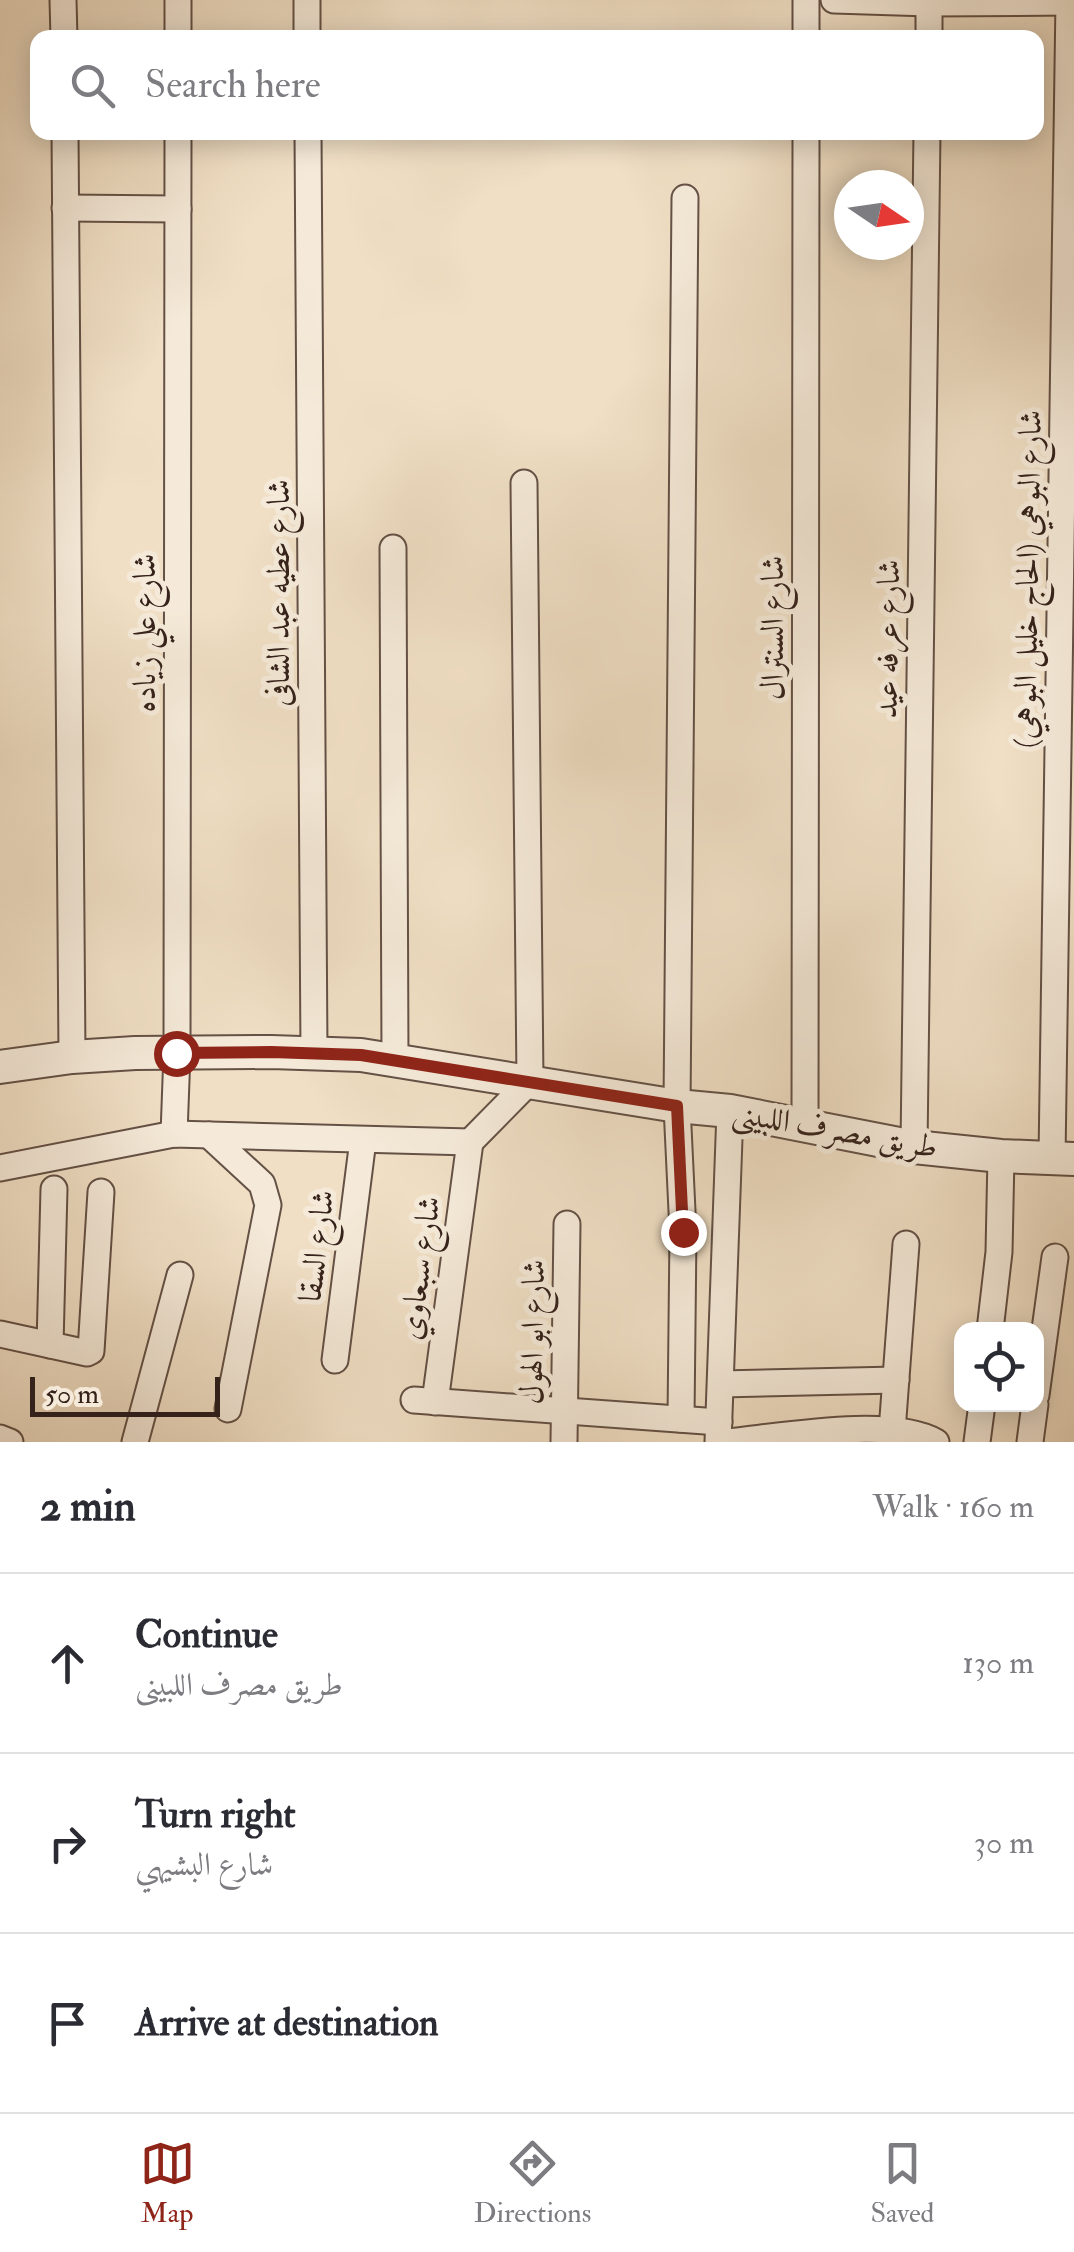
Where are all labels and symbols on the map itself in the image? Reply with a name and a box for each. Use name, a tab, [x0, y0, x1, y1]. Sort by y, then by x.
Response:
north arrow	[834, 170, 924, 260]
street label: شارع البوهي (الحاج خليل البوهي)	[1005, 410, 1058, 749]
street label: شارع عطيه عبد الشافى	[259, 479, 305, 707]
street label: شارع علي زياده	[125, 553, 175, 713]
street label: شارع السنترال	[753, 556, 799, 700]
street label: شارع عرفه عيد	[867, 559, 915, 719]
route start	[154, 1031, 200, 1077]
street label: طريق مصرف اللبينى	[729, 1092, 941, 1170]
street label: شارع السقا	[290, 1188, 350, 1305]
street label: شارع سبعاوي	[390, 1194, 456, 1343]
route end	[661, 1210, 707, 1256]
street label: شارع ابو الهول	[512, 1259, 560, 1405]
scale bar	[30, 1372, 220, 1416]

